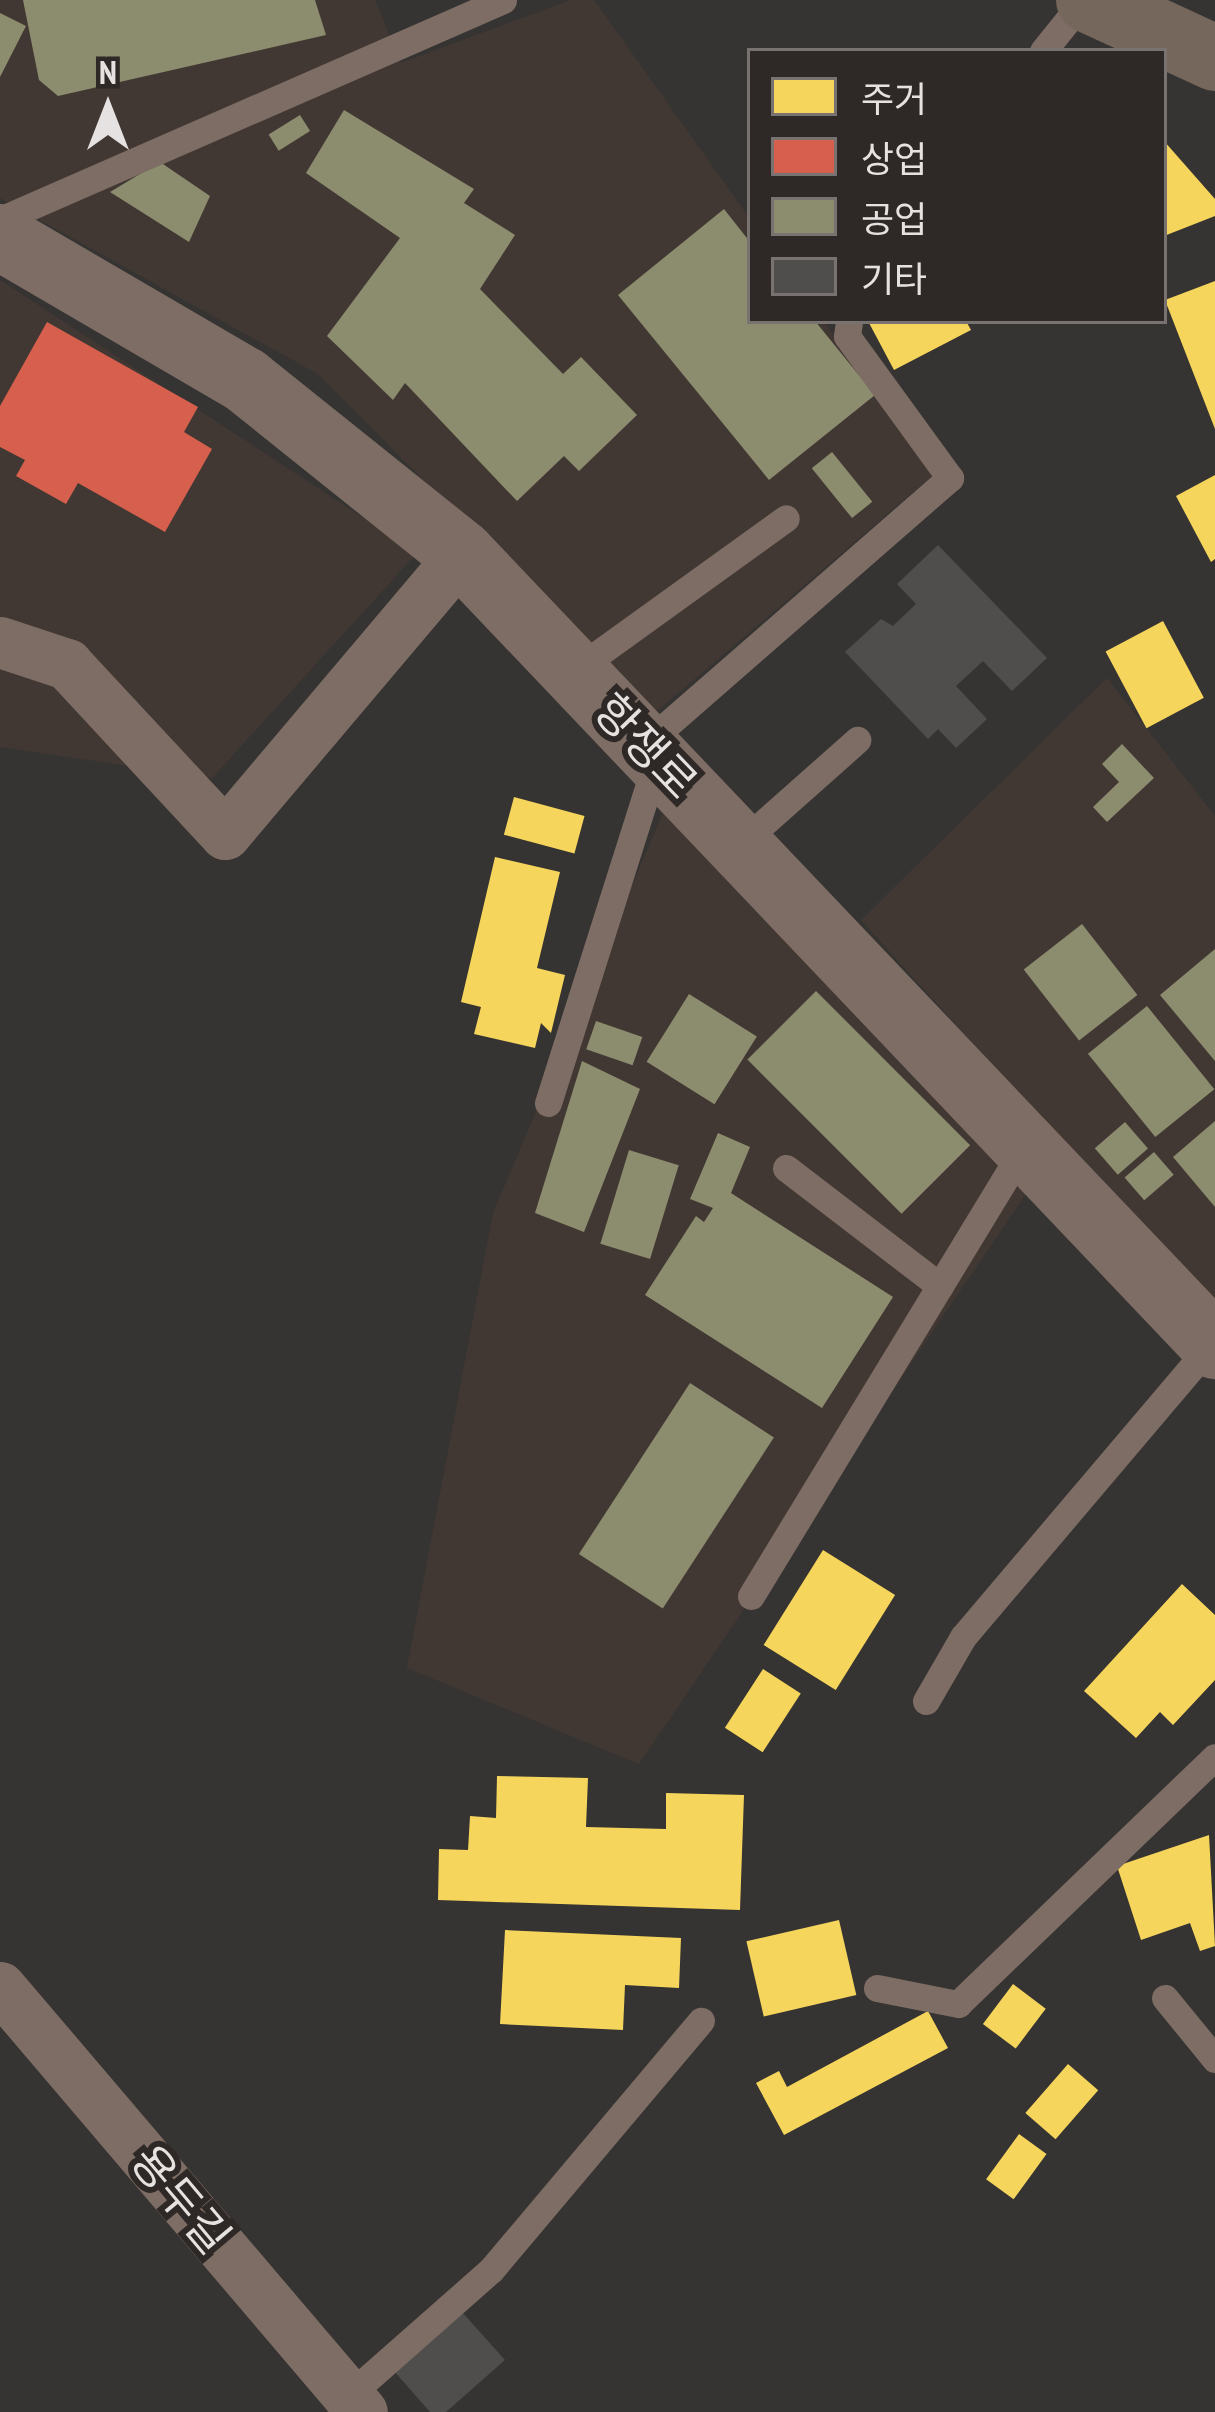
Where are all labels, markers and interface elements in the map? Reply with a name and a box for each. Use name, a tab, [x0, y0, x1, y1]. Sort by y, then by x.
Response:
north arrow	[48, 48, 168, 168]
legend	[747, 48, 1167, 324]
text: N	[99, 50, 117, 93]
text: 주거	[861, 75, 927, 122]
text: 상업	[861, 135, 927, 182]
text: 공업	[861, 195, 927, 242]
text: 기타	[861, 255, 927, 302]
street label: 항쟁로	[583, 683, 709, 809]
street label: 용두길	[120, 2134, 242, 2264]

